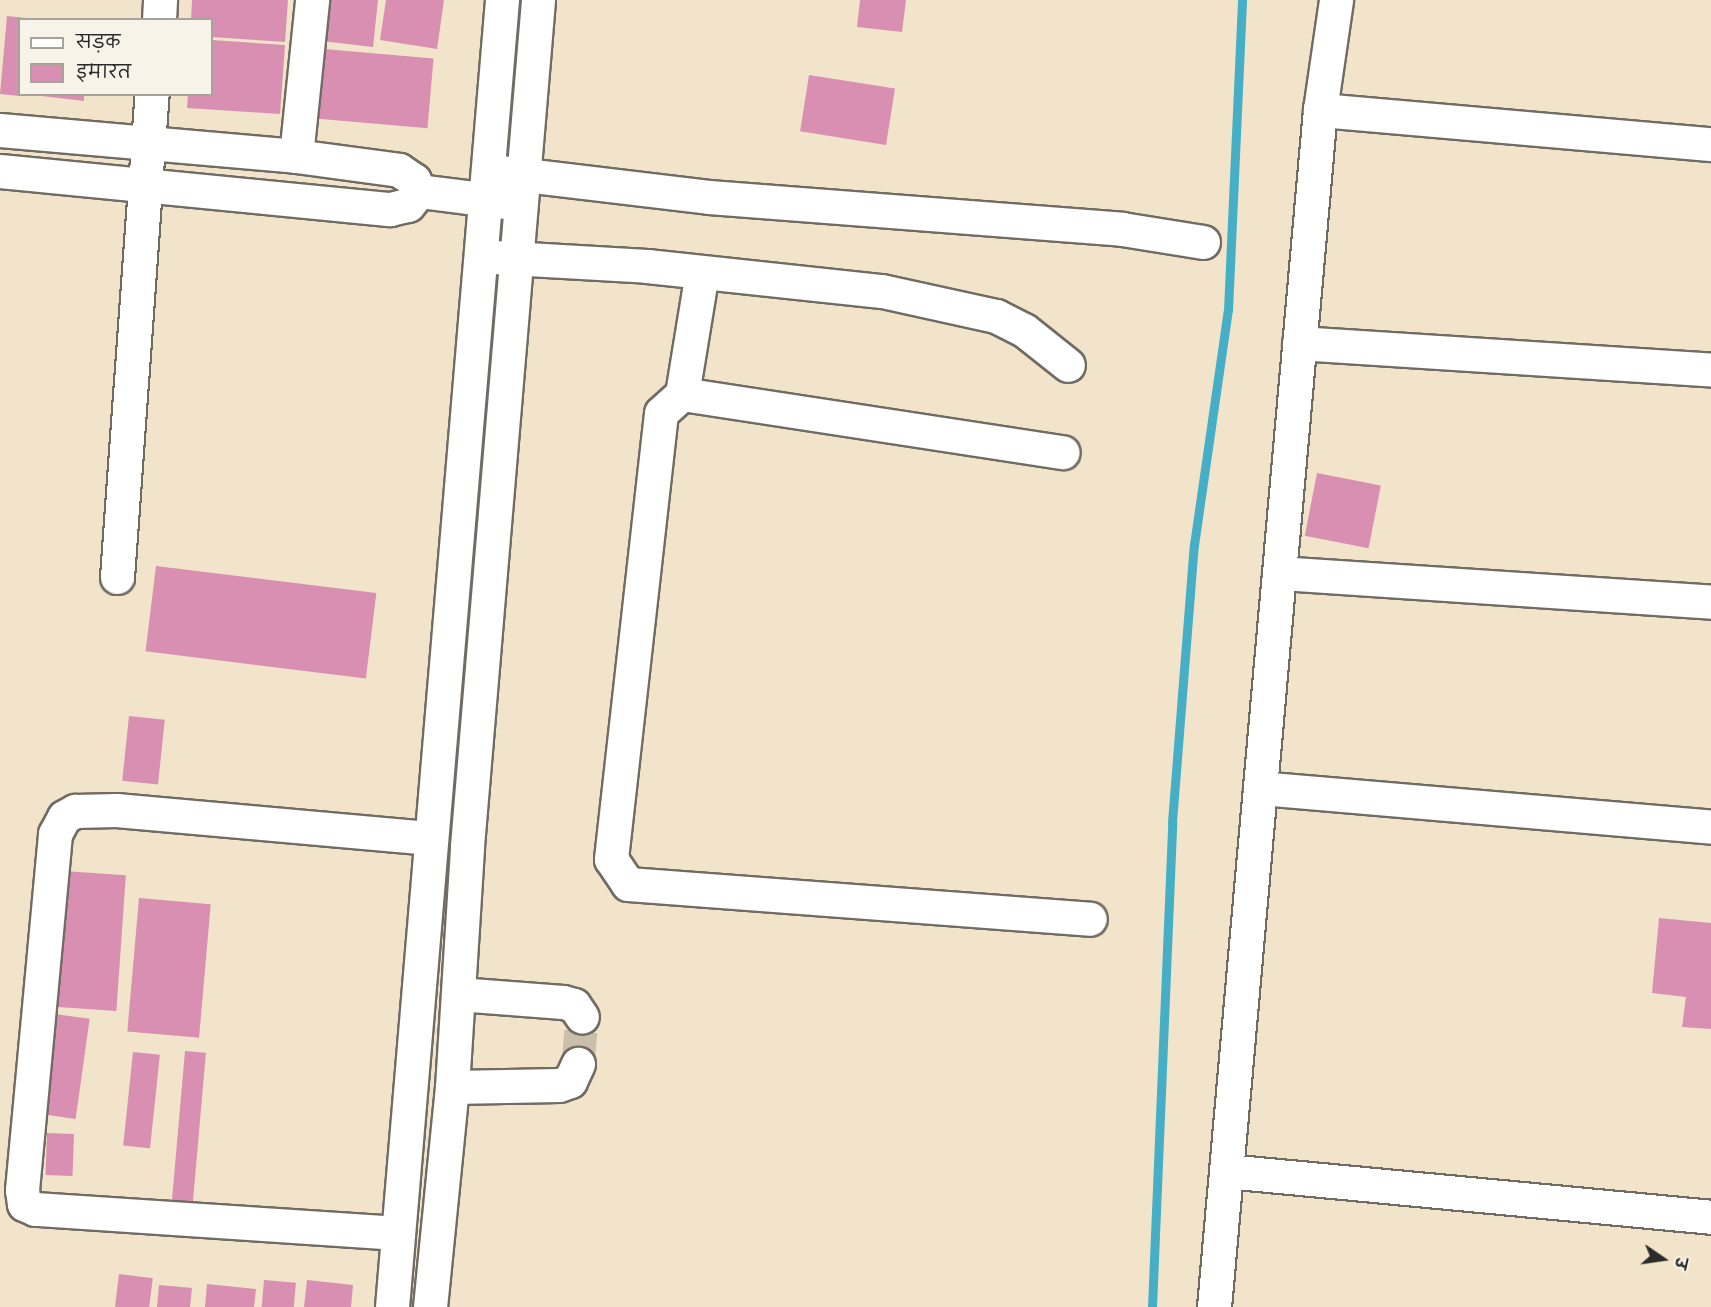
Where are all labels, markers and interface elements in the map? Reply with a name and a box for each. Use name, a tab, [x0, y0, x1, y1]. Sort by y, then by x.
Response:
legend	[18, 18, 213, 96]
text: सड़क	[76, 26, 120, 58]
text: इमारत	[76, 56, 131, 88]
north arrow	[1633, 1229, 1693, 1289]
text: उ	[1666, 1255, 1696, 1272]

